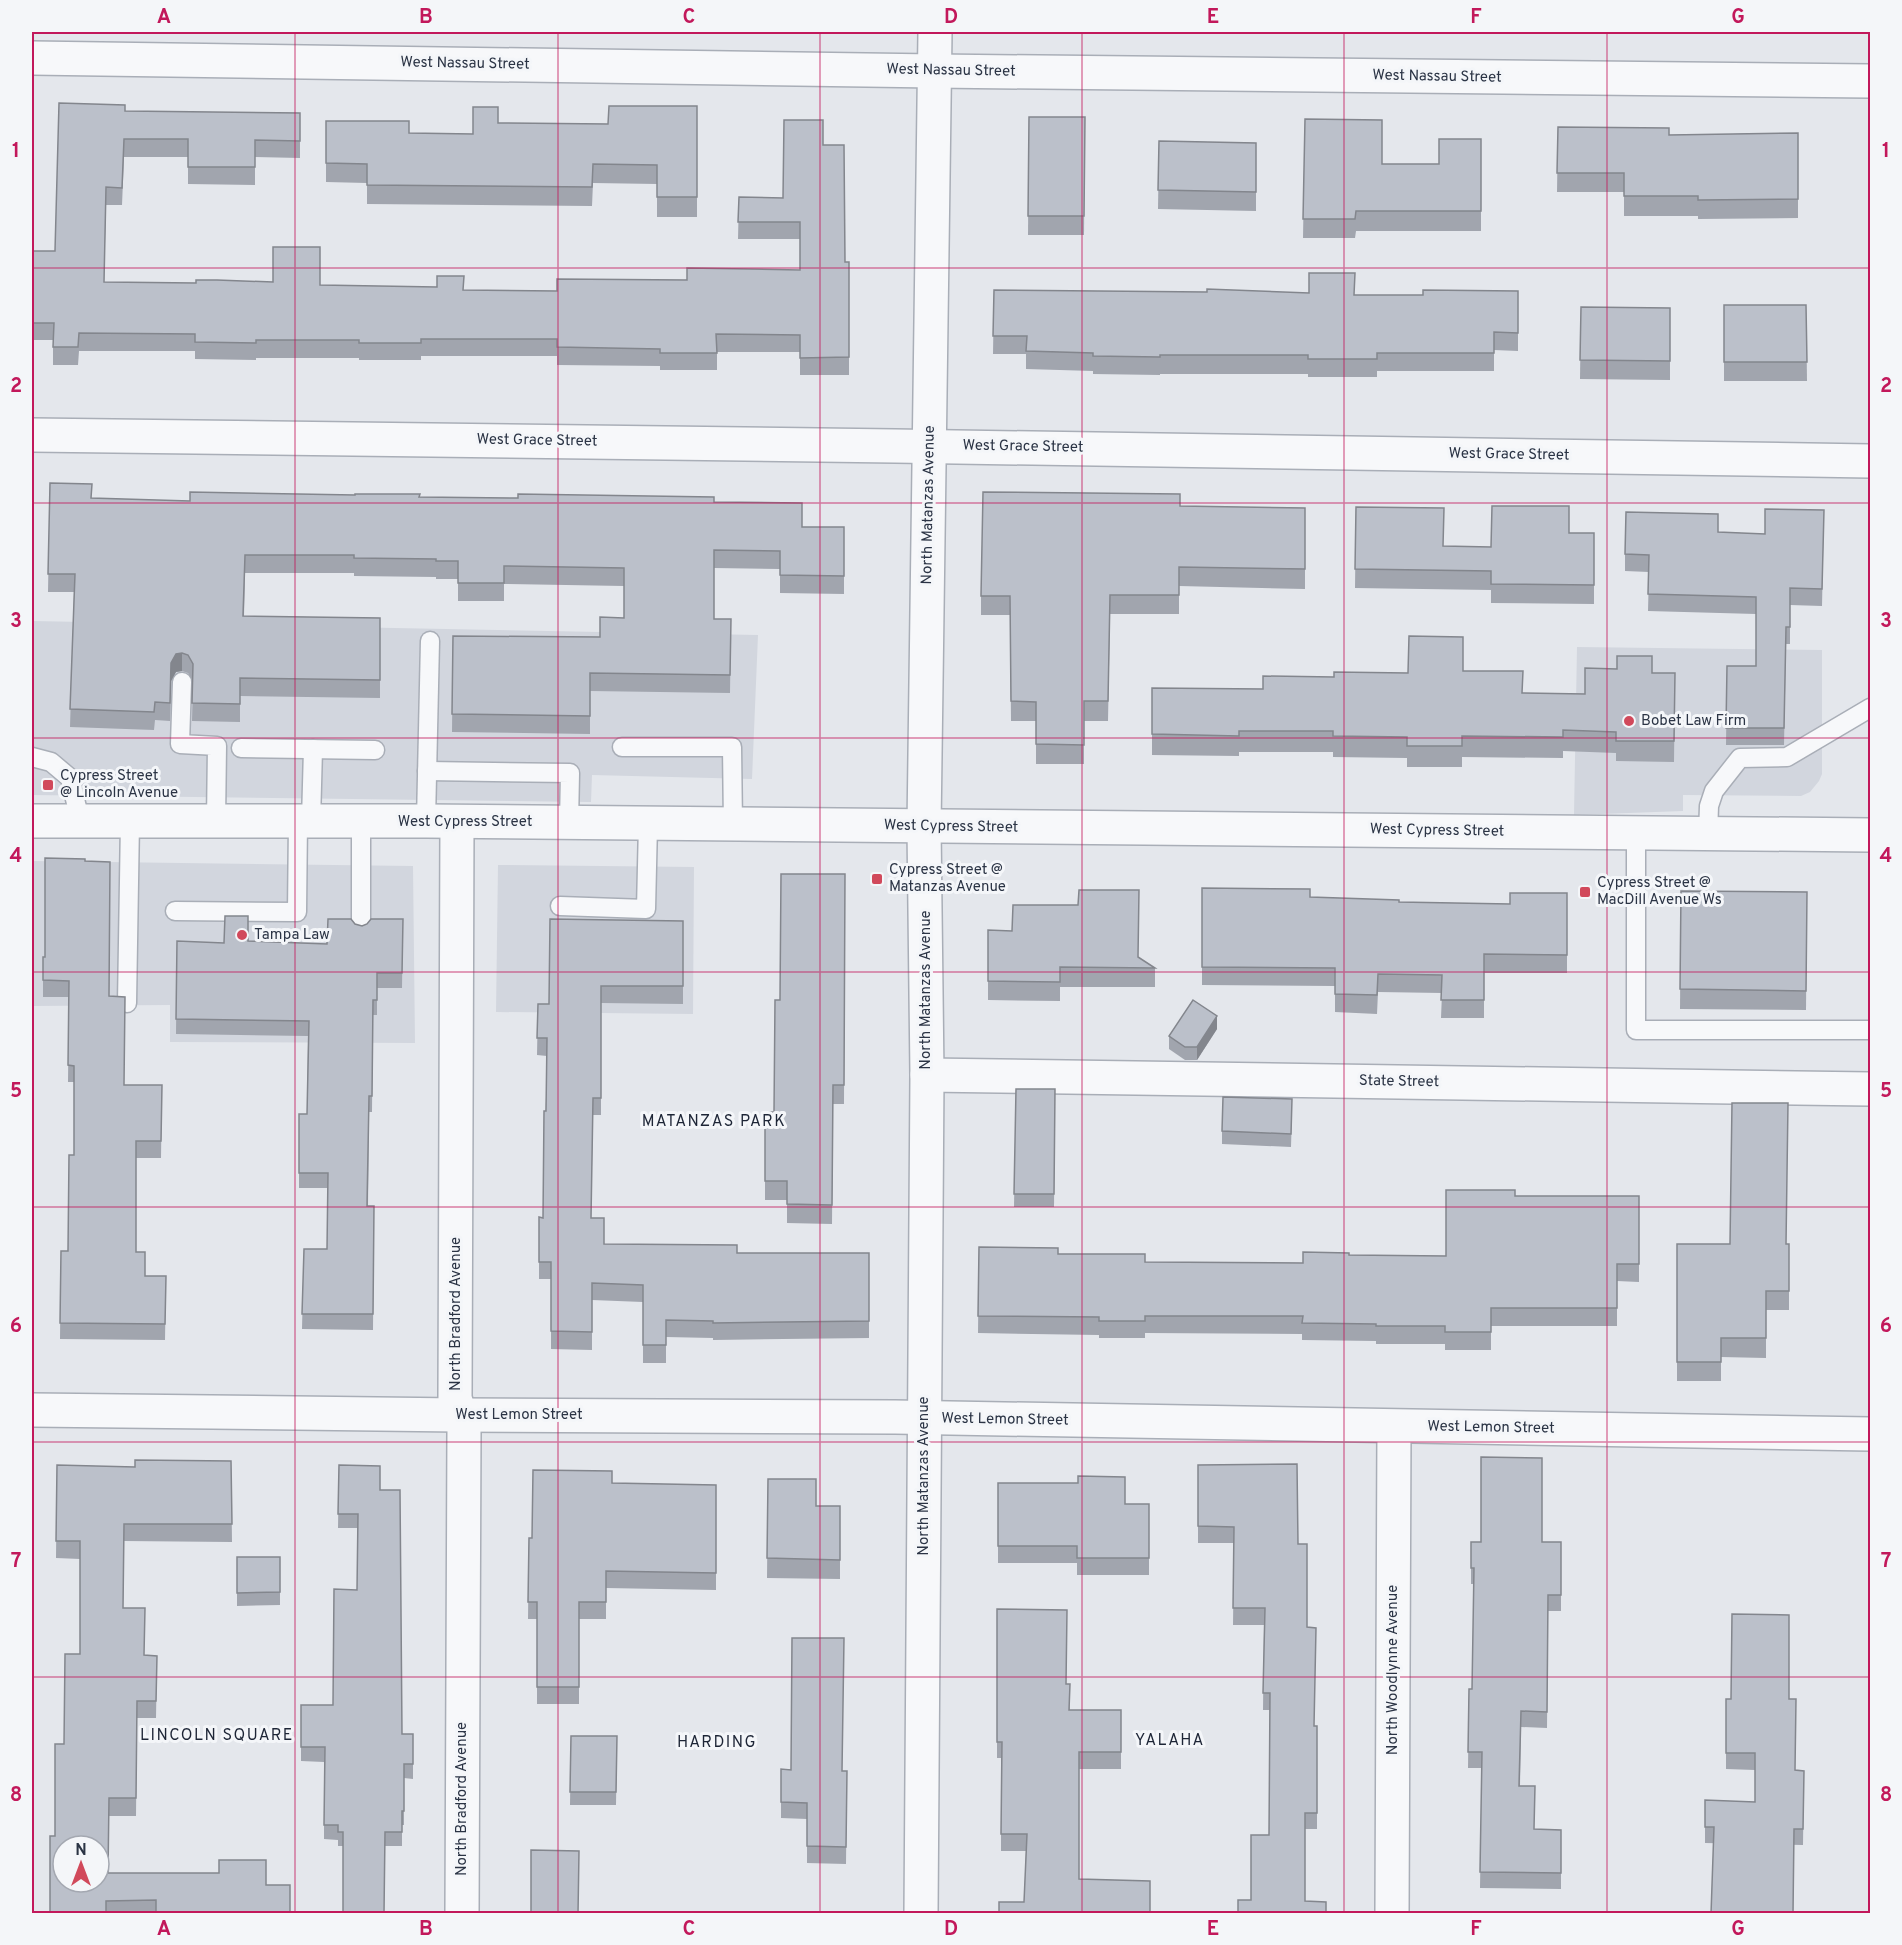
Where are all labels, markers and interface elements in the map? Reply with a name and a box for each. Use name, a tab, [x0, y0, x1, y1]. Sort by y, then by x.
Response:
text: A	[157, 5, 171, 31]
text: B	[419, 5, 433, 31]
text: C	[683, 5, 695, 31]
text: D	[944, 5, 958, 31]
text: E	[1207, 5, 1219, 31]
text: F	[1470, 5, 1482, 31]
text: G	[1731, 5, 1745, 31]
street label: West Nassau Street	[400, 53, 530, 75]
street label: West Nassau Street	[886, 60, 1016, 82]
street label: West Nassau Street	[1372, 66, 1502, 88]
text: 1	[12, 139, 20, 165]
text: 1	[1882, 139, 1890, 165]
text: 2	[10, 374, 22, 400]
text: 2	[1880, 374, 1892, 400]
street label: North Matanzas Avenue	[918, 425, 940, 585]
street label: West Grace Street	[476, 430, 598, 452]
street label: West Grace Street	[962, 436, 1084, 458]
street label: West Grace Street	[1448, 444, 1570, 466]
text: 3	[10, 609, 22, 635]
text: 3	[1880, 609, 1892, 635]
place label: Bobet Law Firm	[1641, 712, 1746, 731]
marker: Bobet Law Firm	[1622, 714, 1636, 728]
place label: Cypress Street @ Lincoln Avenue	[60, 767, 178, 803]
marker: Cypress Street @ Lincoln Avenue	[41, 778, 55, 792]
street label: West Cypress Street	[398, 813, 532, 832]
street label: West Cypress Street	[884, 816, 1018, 838]
street label: West Cypress Street	[1370, 820, 1504, 842]
text: 4	[10, 844, 22, 870]
text: 4	[1880, 844, 1892, 870]
place label: Cypress Street @ Matanzas Avenue	[889, 861, 1006, 897]
marker: Cypress Street @ Matanzas Avenue	[870, 872, 884, 886]
place label: Cypress Street @ MacDill Avenue Ws	[1597, 874, 1722, 910]
marker: Cypress Street @ MacDill Avenue Ws	[1578, 885, 1592, 899]
street label: North Matanzas Avenue	[917, 910, 936, 1070]
place label: Tampa Law	[254, 926, 330, 945]
marker: Tampa Law	[235, 928, 249, 942]
street label: State Street	[1359, 1072, 1439, 1092]
text: 5	[10, 1079, 22, 1105]
text: 5	[1880, 1079, 1892, 1105]
district label: MATANZAS PARK	[642, 1112, 786, 1132]
street label: North Bradford Avenue	[447, 1237, 466, 1391]
text: 6	[10, 1314, 22, 1340]
text: 6	[1880, 1314, 1892, 1340]
street label: North Matanzas Avenue	[915, 1396, 934, 1556]
street label: West Lemon Street	[455, 1406, 583, 1425]
street label: West Lemon Street	[941, 1409, 1069, 1431]
street label: West Lemon Street	[1427, 1417, 1555, 1439]
text: 7	[11, 1549, 21, 1575]
text: 7	[1881, 1549, 1891, 1575]
street label: North Woodlynne Avenue	[1384, 1585, 1403, 1755]
street label: North Bradford Avenue	[453, 1722, 472, 1876]
district label: LINCOLN SQUARE	[140, 1726, 294, 1746]
district label: YALAHA	[1135, 1731, 1205, 1751]
district label: HARDING	[677, 1733, 757, 1753]
text: 8	[10, 1783, 22, 1809]
text: 8	[1880, 1783, 1892, 1809]
north arrow	[51, 1834, 111, 1894]
text: N	[75, 1841, 87, 1861]
text: A	[157, 1917, 171, 1943]
text: B	[419, 1917, 433, 1943]
text: C	[683, 1917, 695, 1943]
text: D	[944, 1917, 958, 1943]
text: E	[1207, 1917, 1219, 1943]
text: F	[1470, 1917, 1482, 1943]
text: G	[1731, 1917, 1745, 1943]

